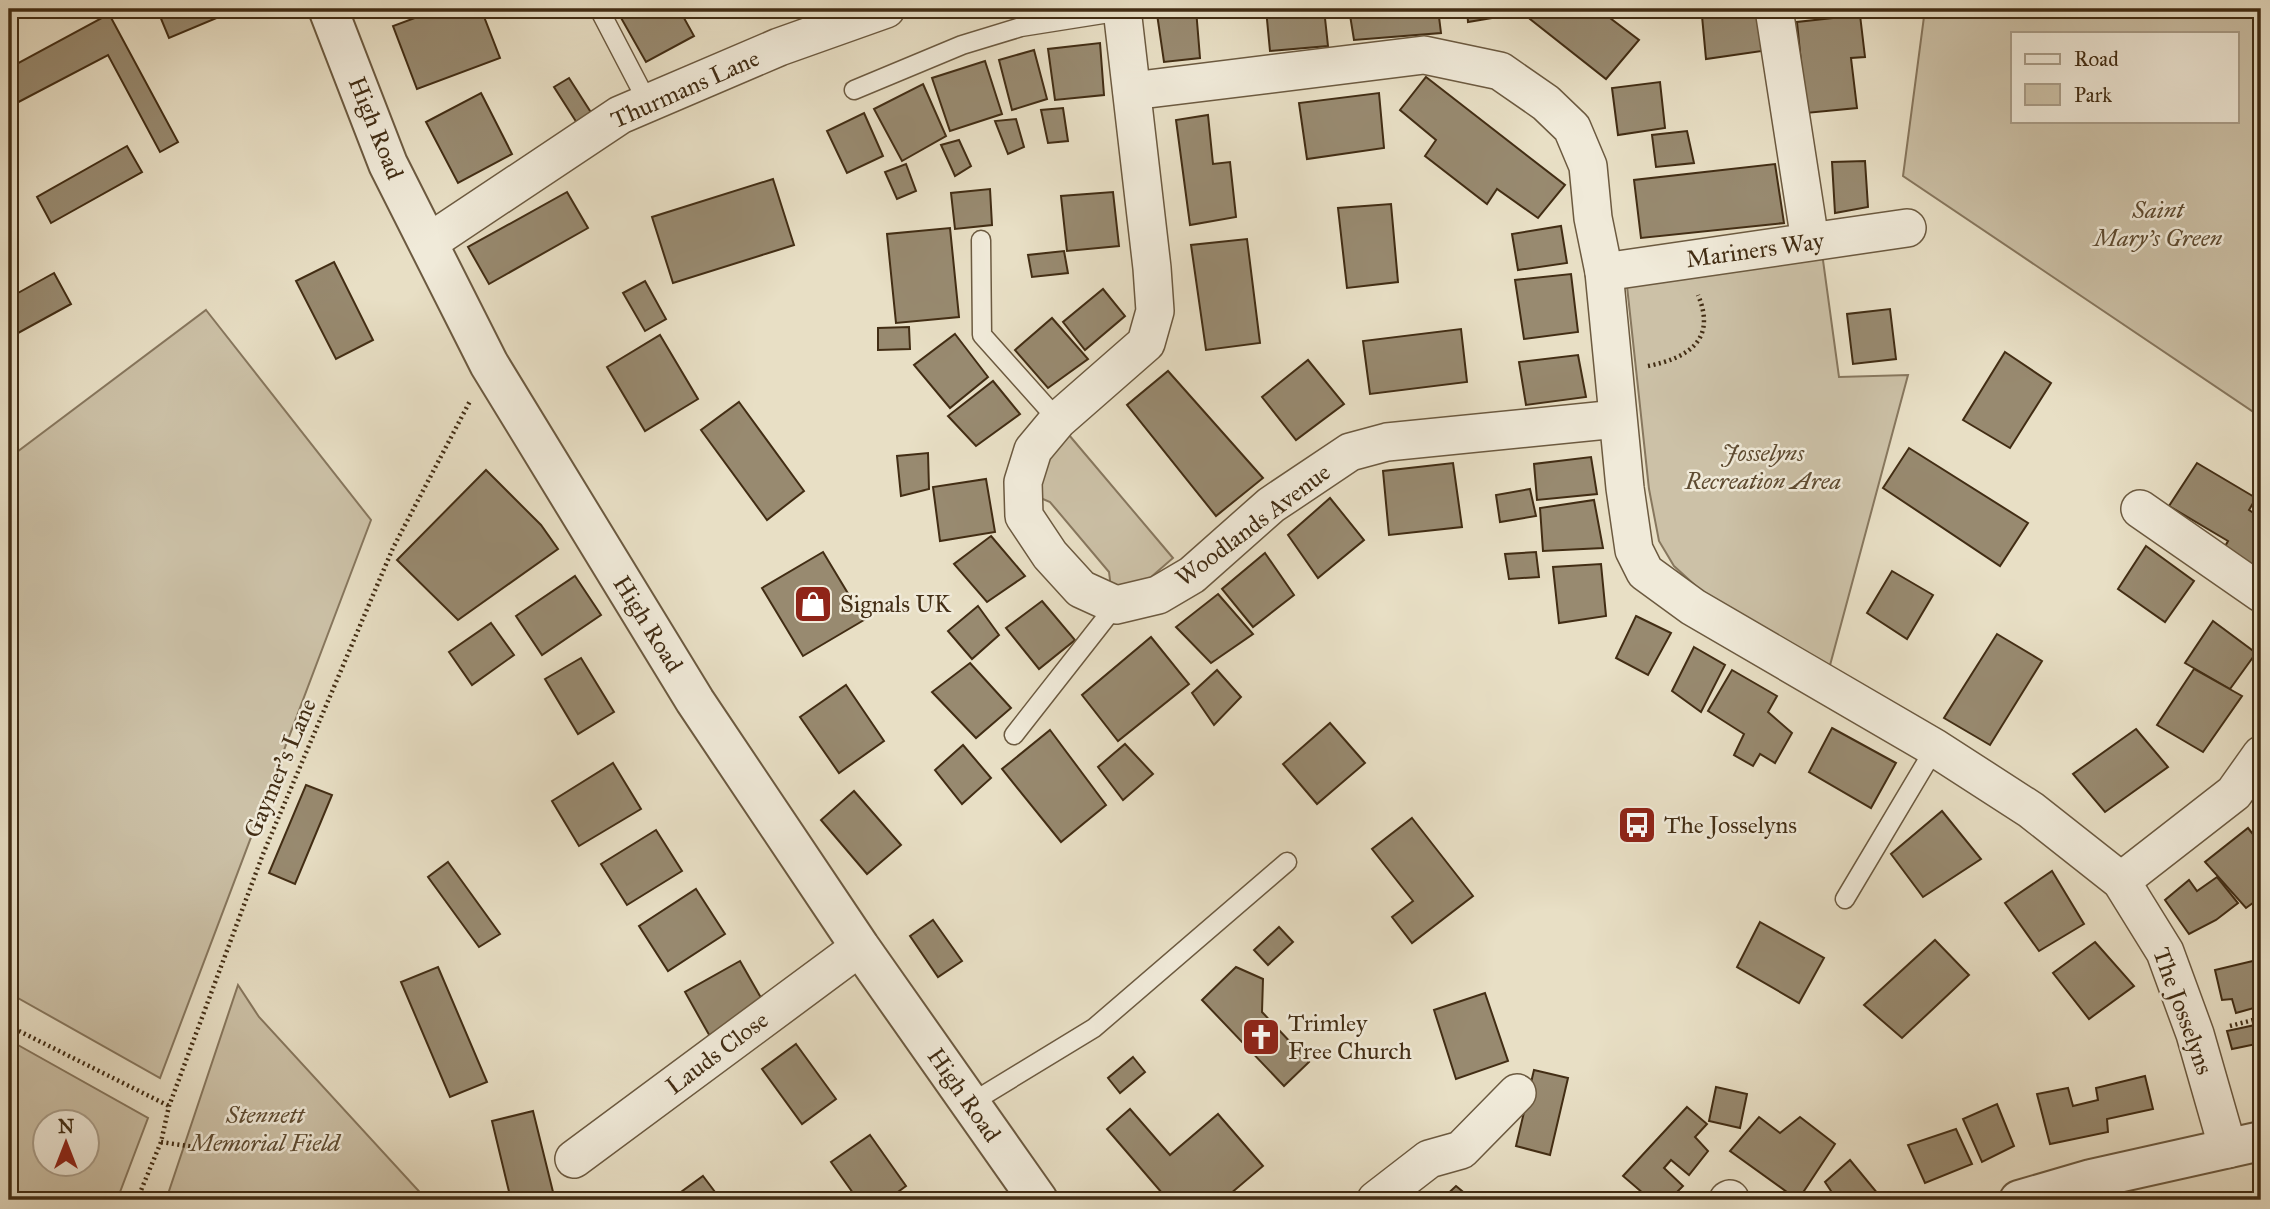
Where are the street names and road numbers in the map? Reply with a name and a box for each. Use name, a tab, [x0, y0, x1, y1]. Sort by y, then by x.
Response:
street label: Thurmans Lane	[606, 43, 764, 135]
street label: High Road	[342, 72, 410, 184]
street label: Mariners Way	[1684, 225, 1827, 275]
street label: Woodlands Avenue	[1170, 457, 1336, 593]
street label: High Road	[607, 570, 689, 678]
street label: Gaymer's Lane	[237, 694, 323, 842]
street label: The Josselyns	[2146, 943, 2220, 1079]
street label: Lauds Close	[660, 1005, 774, 1101]
street label: High Road	[921, 1042, 1007, 1148]

